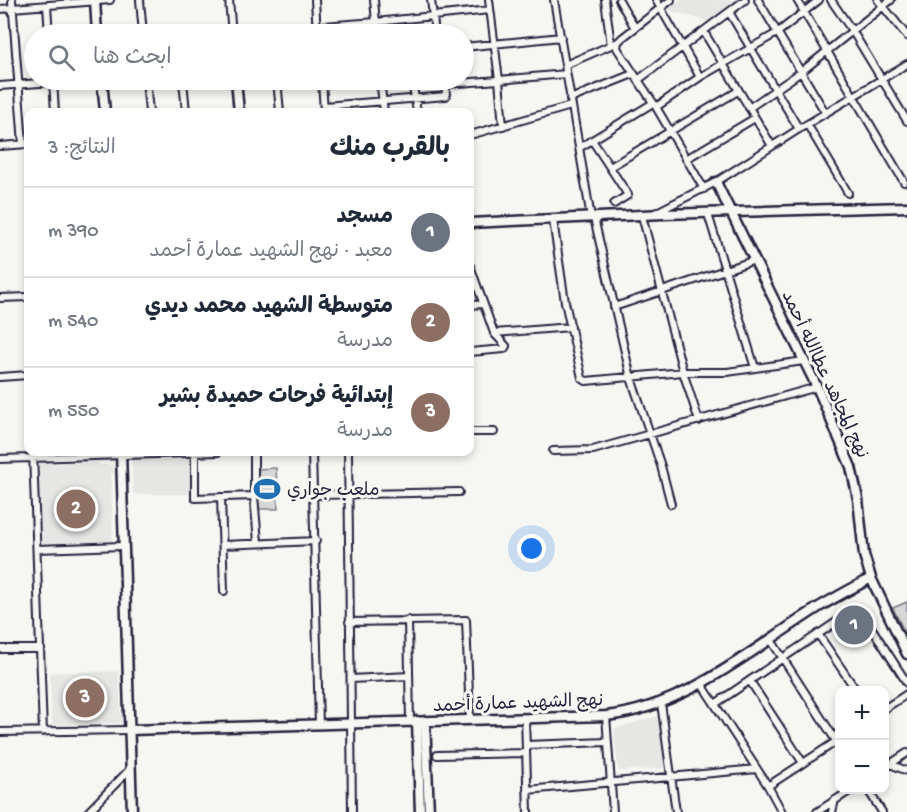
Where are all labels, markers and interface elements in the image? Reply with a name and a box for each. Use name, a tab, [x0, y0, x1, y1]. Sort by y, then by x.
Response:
search box	[24, 24, 474, 90]
icon: search	[45, 41, 78, 74]
text: ابحث هنا	[93, 46, 172, 72]
text: بالقرب منك	[330, 135, 450, 166]
text: النتائج: 3	[48, 138, 116, 161]
text: مسجد	[337, 205, 393, 231]
text: 390 m	[48, 221, 99, 244]
text: 1	[426, 221, 435, 244]
text: معبد · نهج الشهيد عمارة أحمد	[149, 241, 393, 264]
street label: نهج المجاهد عطاالله أحمد	[776, 287, 874, 462]
text: متوسطة الشهيد محمد ديدي	[145, 295, 393, 321]
text: 540 m	[48, 311, 98, 334]
text: 2	[426, 311, 435, 334]
text: مدرسة	[337, 331, 393, 354]
text: إبتدائية فرحات حميدة بشير	[160, 385, 393, 411]
text: 550 m	[48, 401, 99, 424]
text: 3	[425, 401, 436, 424]
text: مدرسة	[337, 421, 393, 444]
sports icon: ملعب جواري	[252, 474, 282, 504]
place label: ملعب جواري	[287, 481, 379, 502]
pin: 2	[56, 486, 96, 532]
your location	[517, 534, 546, 563]
pin: 1	[834, 602, 874, 648]
pin: 3	[66, 676, 104, 720]
map controls	[835, 686, 889, 794]
button: +	[835, 686, 889, 740]
street label: نهج الشهيد عمارة أحمد	[432, 689, 604, 718]
button: −	[835, 740, 889, 794]

